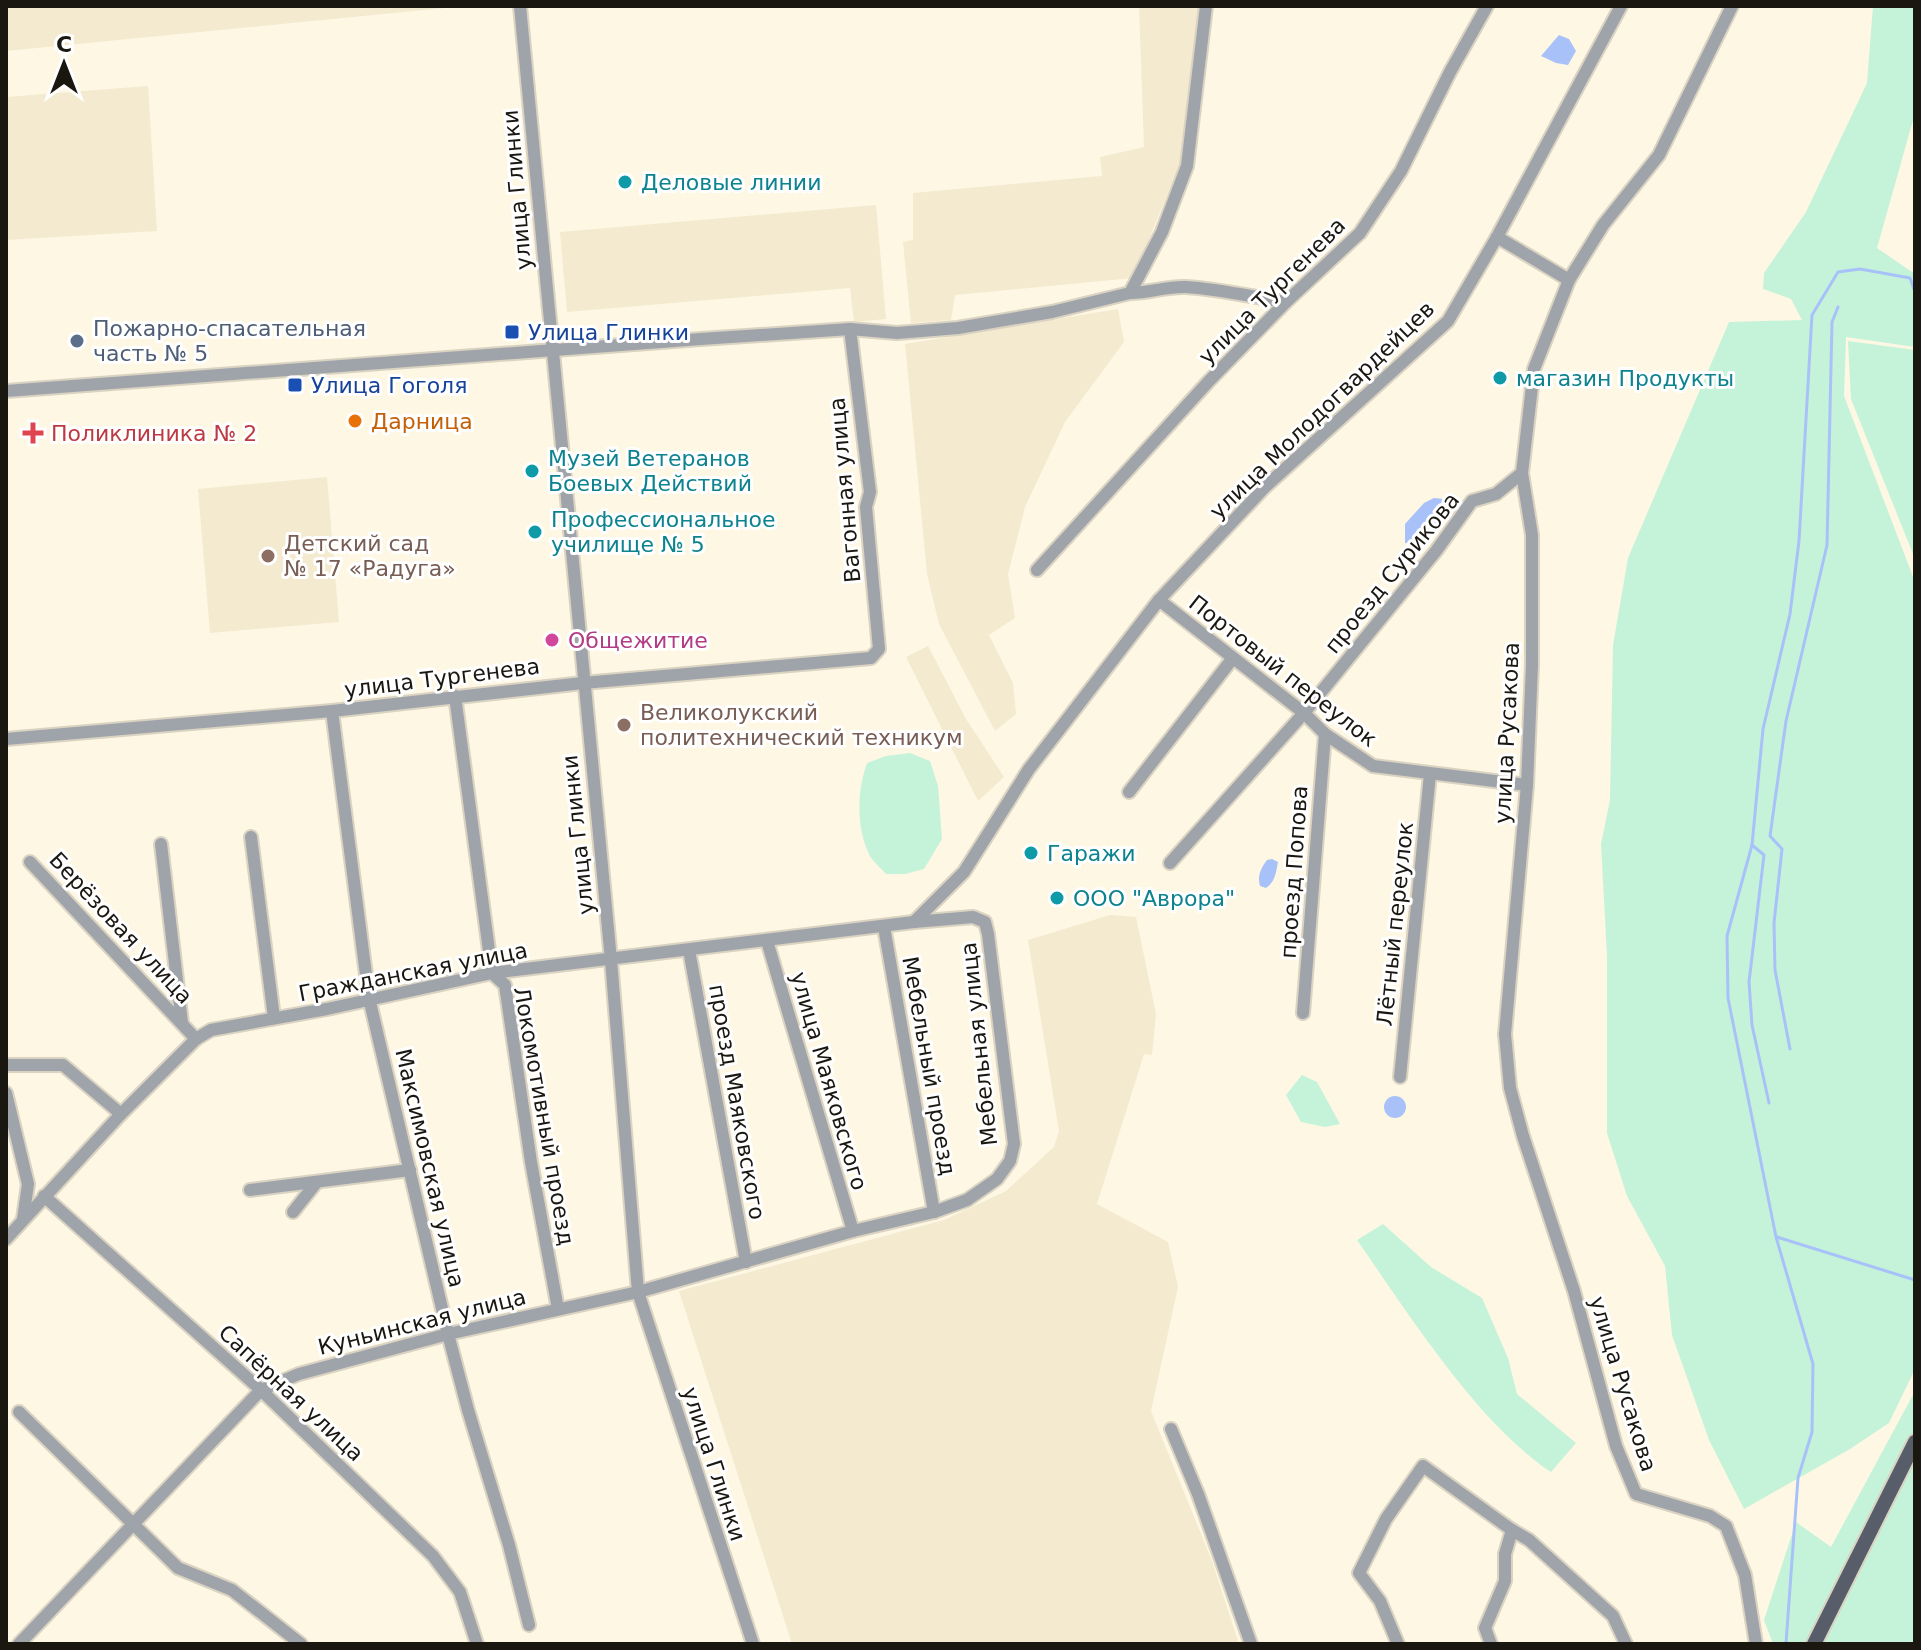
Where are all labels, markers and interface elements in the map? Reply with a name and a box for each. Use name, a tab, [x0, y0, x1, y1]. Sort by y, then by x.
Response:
north arrow	[24, 24, 104, 104]
text: С	[56, 32, 72, 57]
street label: улица Глинки	[498, 109, 536, 271]
place label: Деловые линии	[641, 170, 821, 195]
marker: Деловые линии	[616, 173, 634, 191]
street label: улица Тургенева	[1194, 213, 1350, 369]
street label: улица Молодогвардейцев	[1205, 296, 1439, 524]
place label: Пожарно-спасательная часть № 5	[93, 316, 366, 366]
place label: Улица Глинки	[528, 320, 689, 345]
marker: Улица Глинки	[503, 323, 521, 341]
marker: Пожарно-спасательная часть № 5	[68, 332, 86, 350]
place label: магазин Продукты	[1516, 366, 1734, 391]
marker: магазин Продукты	[1491, 369, 1509, 387]
place label: Улица Гоголя	[311, 373, 467, 398]
marker: Улица Гоголя	[286, 376, 304, 394]
street label: Вагонная улица	[824, 396, 866, 584]
place label: Дарница	[371, 409, 473, 434]
marker: Дарница	[346, 412, 364, 430]
place label: Поликлиника № 2	[51, 421, 257, 446]
marker: Поликлиника № 2	[22, 422, 44, 444]
place label: Музей Ветеранов Боевых Действий	[548, 446, 752, 496]
marker: Музей Ветеранов Боевых Действий	[523, 462, 541, 480]
street label: проезд Сурикова	[1320, 488, 1464, 658]
place label: Профессиональное училище № 5	[551, 507, 776, 557]
marker: Профессиональное училище № 5	[526, 523, 544, 541]
place label: Детский сад № 17 «Радуга»	[284, 531, 456, 581]
marker: Детский сад № 17 «Радуга»	[259, 547, 277, 565]
street label: Портовый переулок	[1184, 590, 1382, 752]
place label: Общежитие	[568, 628, 708, 653]
marker: Общежитие	[543, 631, 561, 649]
street label: улица Русакова	[1490, 642, 1524, 824]
street label: улица Тургенева	[343, 654, 541, 702]
place label: Великолукский политехнический техникум	[640, 700, 963, 750]
marker: Великолукский политехнический техникум	[615, 716, 633, 734]
street label: улица Глинки	[557, 754, 599, 916]
street label: проезд Попова	[1275, 785, 1313, 959]
street label: Лётный переулок	[1372, 821, 1418, 1027]
place label: Гаражи	[1047, 841, 1135, 866]
marker: Гаражи	[1022, 844, 1040, 862]
street label: Берёзовая улица	[44, 847, 198, 1009]
place label: ООО "Аврора"	[1073, 886, 1235, 911]
marker: ООО "Аврора"	[1048, 889, 1066, 907]
street label: Гражданская улица	[296, 938, 530, 1006]
street label: Мебельная улица	[956, 941, 1002, 1147]
street label: Мебельный проезд	[897, 955, 961, 1177]
street label: улица Маяковского	[786, 969, 872, 1193]
street label: проезд Маяковского	[704, 982, 770, 1222]
street label: Локомотивный проезд	[509, 985, 579, 1247]
street label: Максимовская улица	[390, 1046, 470, 1290]
street label: Куньинская улица	[315, 1284, 529, 1360]
street label: улица Русакова	[1584, 1293, 1662, 1475]
street label: Сапёрная улица	[213, 1320, 369, 1466]
street label: улица Глинки	[677, 1384, 751, 1544]

